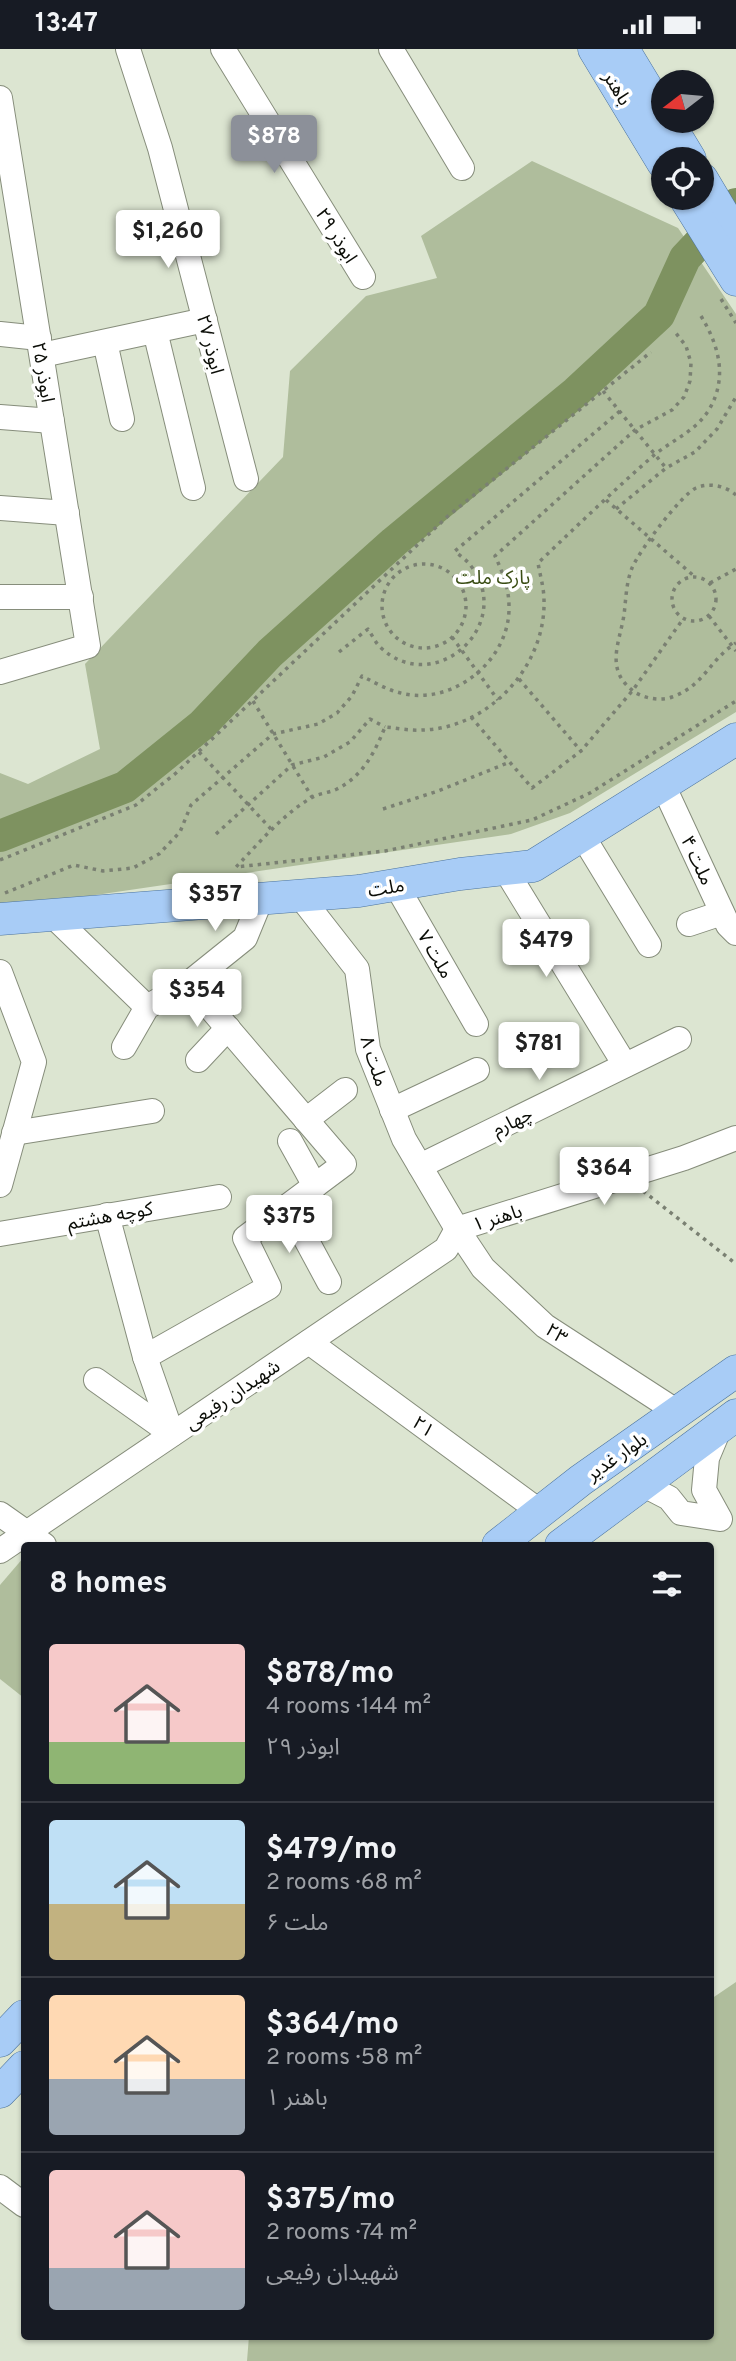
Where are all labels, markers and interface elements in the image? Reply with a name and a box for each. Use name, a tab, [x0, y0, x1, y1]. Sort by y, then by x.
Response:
text: 13:47	[35, 8, 98, 41]
street label: باهنر	[596, 67, 636, 110]
north arrow	[651, 70, 714, 133]
map controls	[651, 70, 714, 210]
pin: $878	[233, 115, 315, 175]
text: $878	[247, 123, 301, 152]
button: locate	[651, 147, 714, 210]
street label: ابوذر ۲۹	[309, 204, 362, 268]
pin: $1,260	[111, 211, 225, 270]
text: $1,260	[132, 218, 204, 247]
street label: ابوذر ۲۷	[190, 312, 228, 377]
street label: ابوذر ۲۵	[25, 340, 59, 404]
park label: پارک ملت	[456, 567, 531, 591]
street label: ۴ ملت	[674, 832, 718, 889]
pin: $357	[174, 873, 256, 933]
street label: ملت	[366, 874, 406, 904]
text: $357	[188, 881, 242, 910]
pin: $479	[505, 919, 587, 979]
street label: ۷ ملت	[411, 927, 458, 983]
text: $479	[518, 927, 574, 956]
pin: $354	[156, 969, 238, 1029]
text: $354	[169, 977, 225, 1006]
pin: $781	[498, 1023, 580, 1082]
text: $781	[514, 1030, 564, 1059]
street label: ۸ ملت	[354, 1033, 393, 1090]
street label: چهارم	[489, 1103, 537, 1144]
pin: $364	[563, 1147, 645, 1207]
text: $364	[576, 1155, 632, 1184]
pin: $375	[248, 1195, 330, 1255]
street label: کوچه هشتم	[66, 1197, 156, 1237]
street label: باهنر ۱	[470, 1200, 525, 1238]
text: $375	[262, 1203, 316, 1232]
street label: ۲۳	[540, 1319, 572, 1351]
street label: شهیدان رفیعی	[181, 1355, 285, 1436]
street label: ۲۱	[407, 1412, 439, 1444]
street label: بلوار غدیر	[581, 1428, 652, 1488]
icon: filters	[648, 1565, 686, 1603]
text: 8 homes	[49, 1566, 168, 1603]
text: $878/mo	[266, 1656, 394, 1693]
icon: home	[105, 1672, 189, 1756]
text: 4 rooms · 144 m²	[266, 1693, 431, 1722]
text: ابوذر ۲۹	[266, 1734, 340, 1763]
text: $479/mo	[266, 1832, 397, 1869]
icon: home	[105, 1848, 189, 1932]
text: 2 rooms · 68 m²	[266, 1869, 422, 1898]
text: ۶ ملت	[266, 1910, 329, 1939]
text: $364/mo	[266, 2007, 399, 2044]
icon: home	[105, 2023, 189, 2107]
text: 2 rooms · 58 m²	[266, 2044, 422, 2073]
text: باهنر ۱	[266, 2085, 328, 2114]
text: $375/mo	[266, 2182, 395, 2219]
icon: home	[105, 2198, 189, 2282]
text: 2 rooms · 74 m²	[266, 2219, 417, 2248]
text: شهیدان رفیعی	[266, 2260, 399, 2289]

